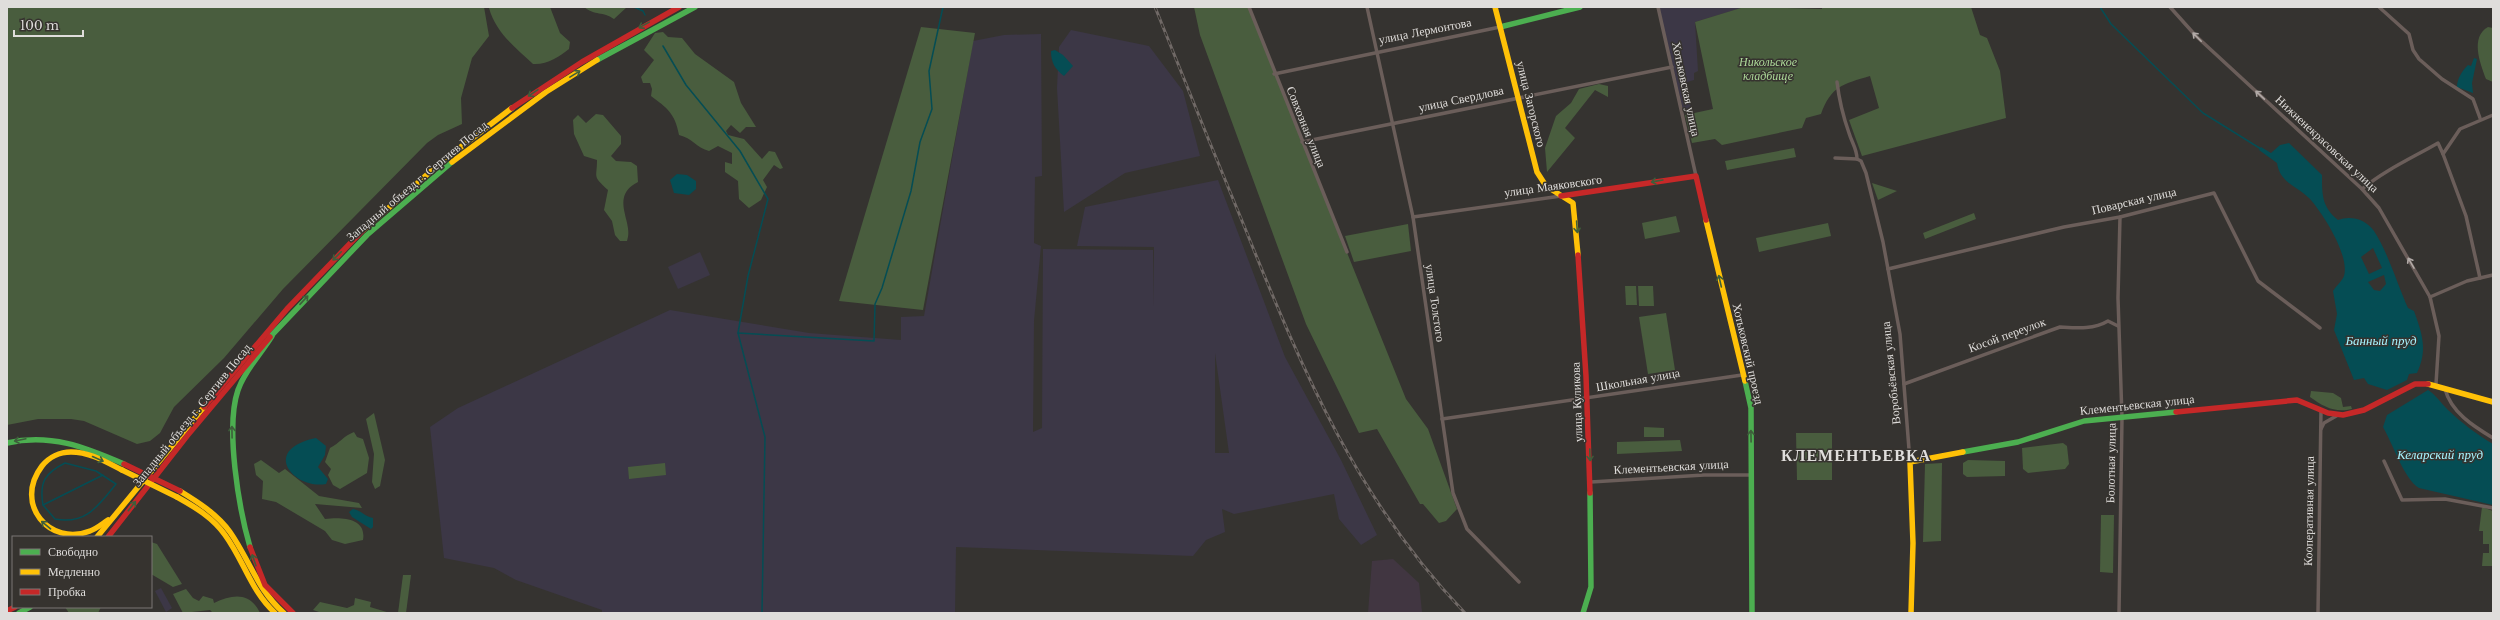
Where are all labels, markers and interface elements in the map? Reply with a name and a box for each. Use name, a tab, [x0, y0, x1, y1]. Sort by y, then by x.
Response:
scale bar	[14, 12, 83, 38]
street label: улица Лермонтова	[1377, 14, 1473, 47]
text: 100 m	[20, 18, 59, 33]
one-way arrow	[638, 22, 650, 29]
one-way arrow	[2192, 32, 2202, 42]
street label: Хотьковская улица	[1669, 40, 1704, 138]
park label: Никольское кладбище	[1738, 54, 1798, 83]
street label: улица Загорского	[1514, 59, 1549, 148]
one-way arrow	[569, 70, 580, 78]
street label: улица Свердлова	[1417, 82, 1506, 115]
street label: Совхозная улица	[1283, 84, 1330, 170]
one-way arrow	[528, 89, 539, 97]
one-way arrow	[2255, 90, 2265, 100]
street label: Нижненекрасовская улица	[2273, 92, 2383, 196]
street label: Западный объезд г. Сергиев Посад	[343, 117, 490, 244]
street label: улица Маяковского	[1503, 171, 1603, 200]
one-way arrow	[1651, 177, 1664, 185]
street label: Поварская улица	[2090, 183, 2178, 218]
one-way arrow	[1573, 220, 1580, 233]
one-way arrow	[332, 251, 342, 261]
one-way arrow	[2406, 257, 2414, 269]
street label: улица Толстого	[1423, 263, 1448, 343]
one-way arrow	[1716, 275, 1724, 288]
one-way arrow	[299, 295, 308, 305]
street label: Хотьковский проезд	[1730, 302, 1767, 406]
street label: Косой переулок	[1966, 314, 2048, 355]
street label: Воробьёвская улица	[1878, 320, 1903, 425]
water label: Банный пруд	[2344, 332, 2417, 349]
street label: Западный объезд г. Сергиев Посад	[129, 340, 254, 489]
street label: улица Куликова	[1568, 361, 1585, 442]
street label: Школьная улица	[1595, 365, 1682, 394]
street label: Клементьевская улица	[2079, 391, 2196, 418]
street label: Болотная улица	[2102, 422, 2119, 503]
one-way arrow	[228, 426, 236, 439]
one-way arrow	[1748, 430, 1755, 443]
one-way arrow	[14, 436, 27, 444]
district label: КЛЕМЕНТЬЕВКА	[1781, 445, 1931, 465]
water label: Келарский пруд	[2396, 446, 2483, 463]
one-way arrow	[1586, 448, 1594, 461]
street label: Кооперативная улица	[2300, 455, 2317, 566]
one-way arrow	[92, 456, 104, 464]
street label: Клементьевская улица	[1613, 456, 1730, 477]
one-way arrow	[128, 501, 136, 512]
one-way arrow	[41, 521, 51, 530]
legend	[12, 536, 152, 608]
text: Свободно	[48, 544, 98, 559]
one-way arrow	[250, 554, 257, 567]
text: Медленно	[48, 564, 100, 579]
text: Пробка	[48, 584, 86, 599]

